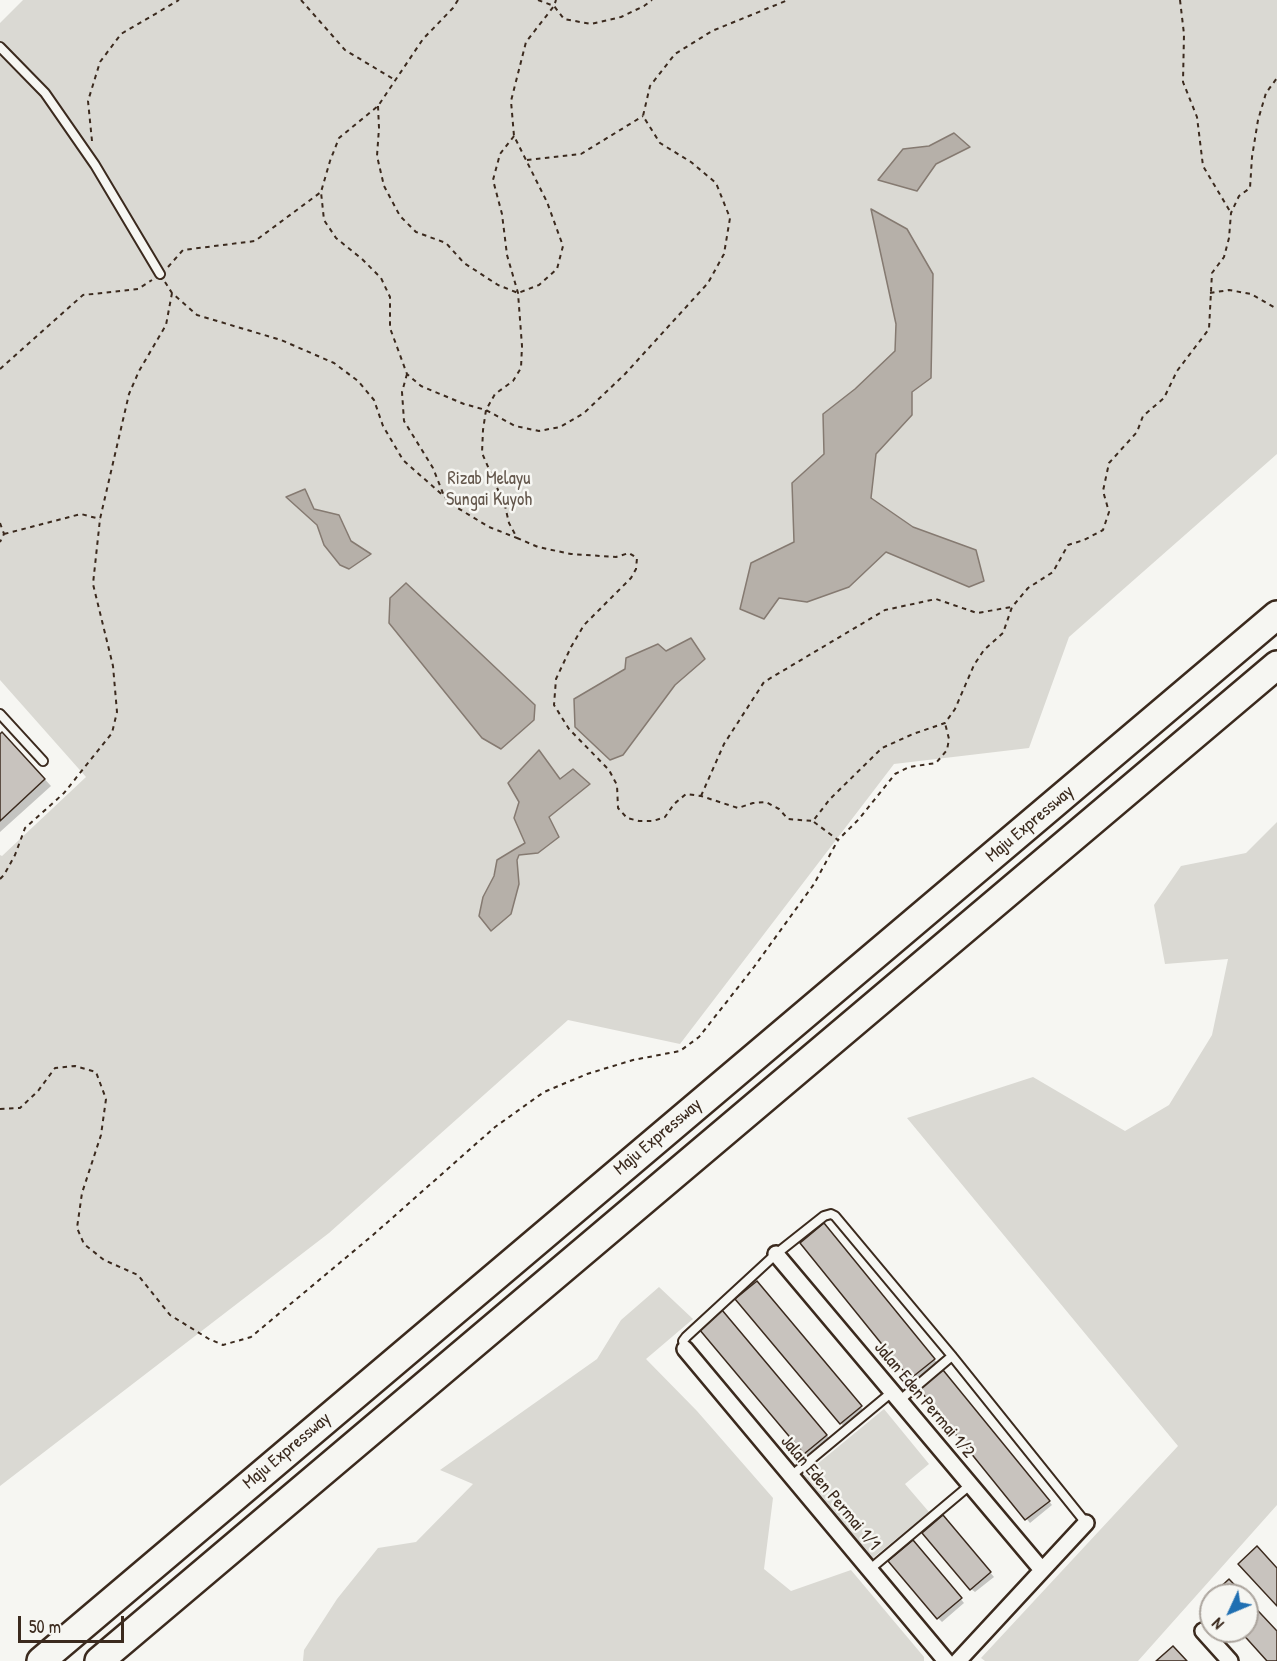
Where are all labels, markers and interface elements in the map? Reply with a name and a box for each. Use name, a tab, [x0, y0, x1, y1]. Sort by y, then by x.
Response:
park label: Rizab Melayu Sungai Kuyoh	[446, 468, 532, 510]
street label: Maju Expressway	[982, 781, 1078, 867]
street label: Maju Expressway	[610, 1094, 706, 1180]
street label: Jalan Eden Permai 1/2	[869, 1338, 979, 1462]
street label: Maju Expressway	[239, 1408, 335, 1494]
street label: Jalan Eden Permai 1/1	[776, 1431, 884, 1555]
north arrow	[1199, 1583, 1259, 1643]
scale bar	[21, 1604, 128, 1642]
text: N	[1207, 1613, 1228, 1635]
text: 50 m	[29, 1614, 61, 1639]

